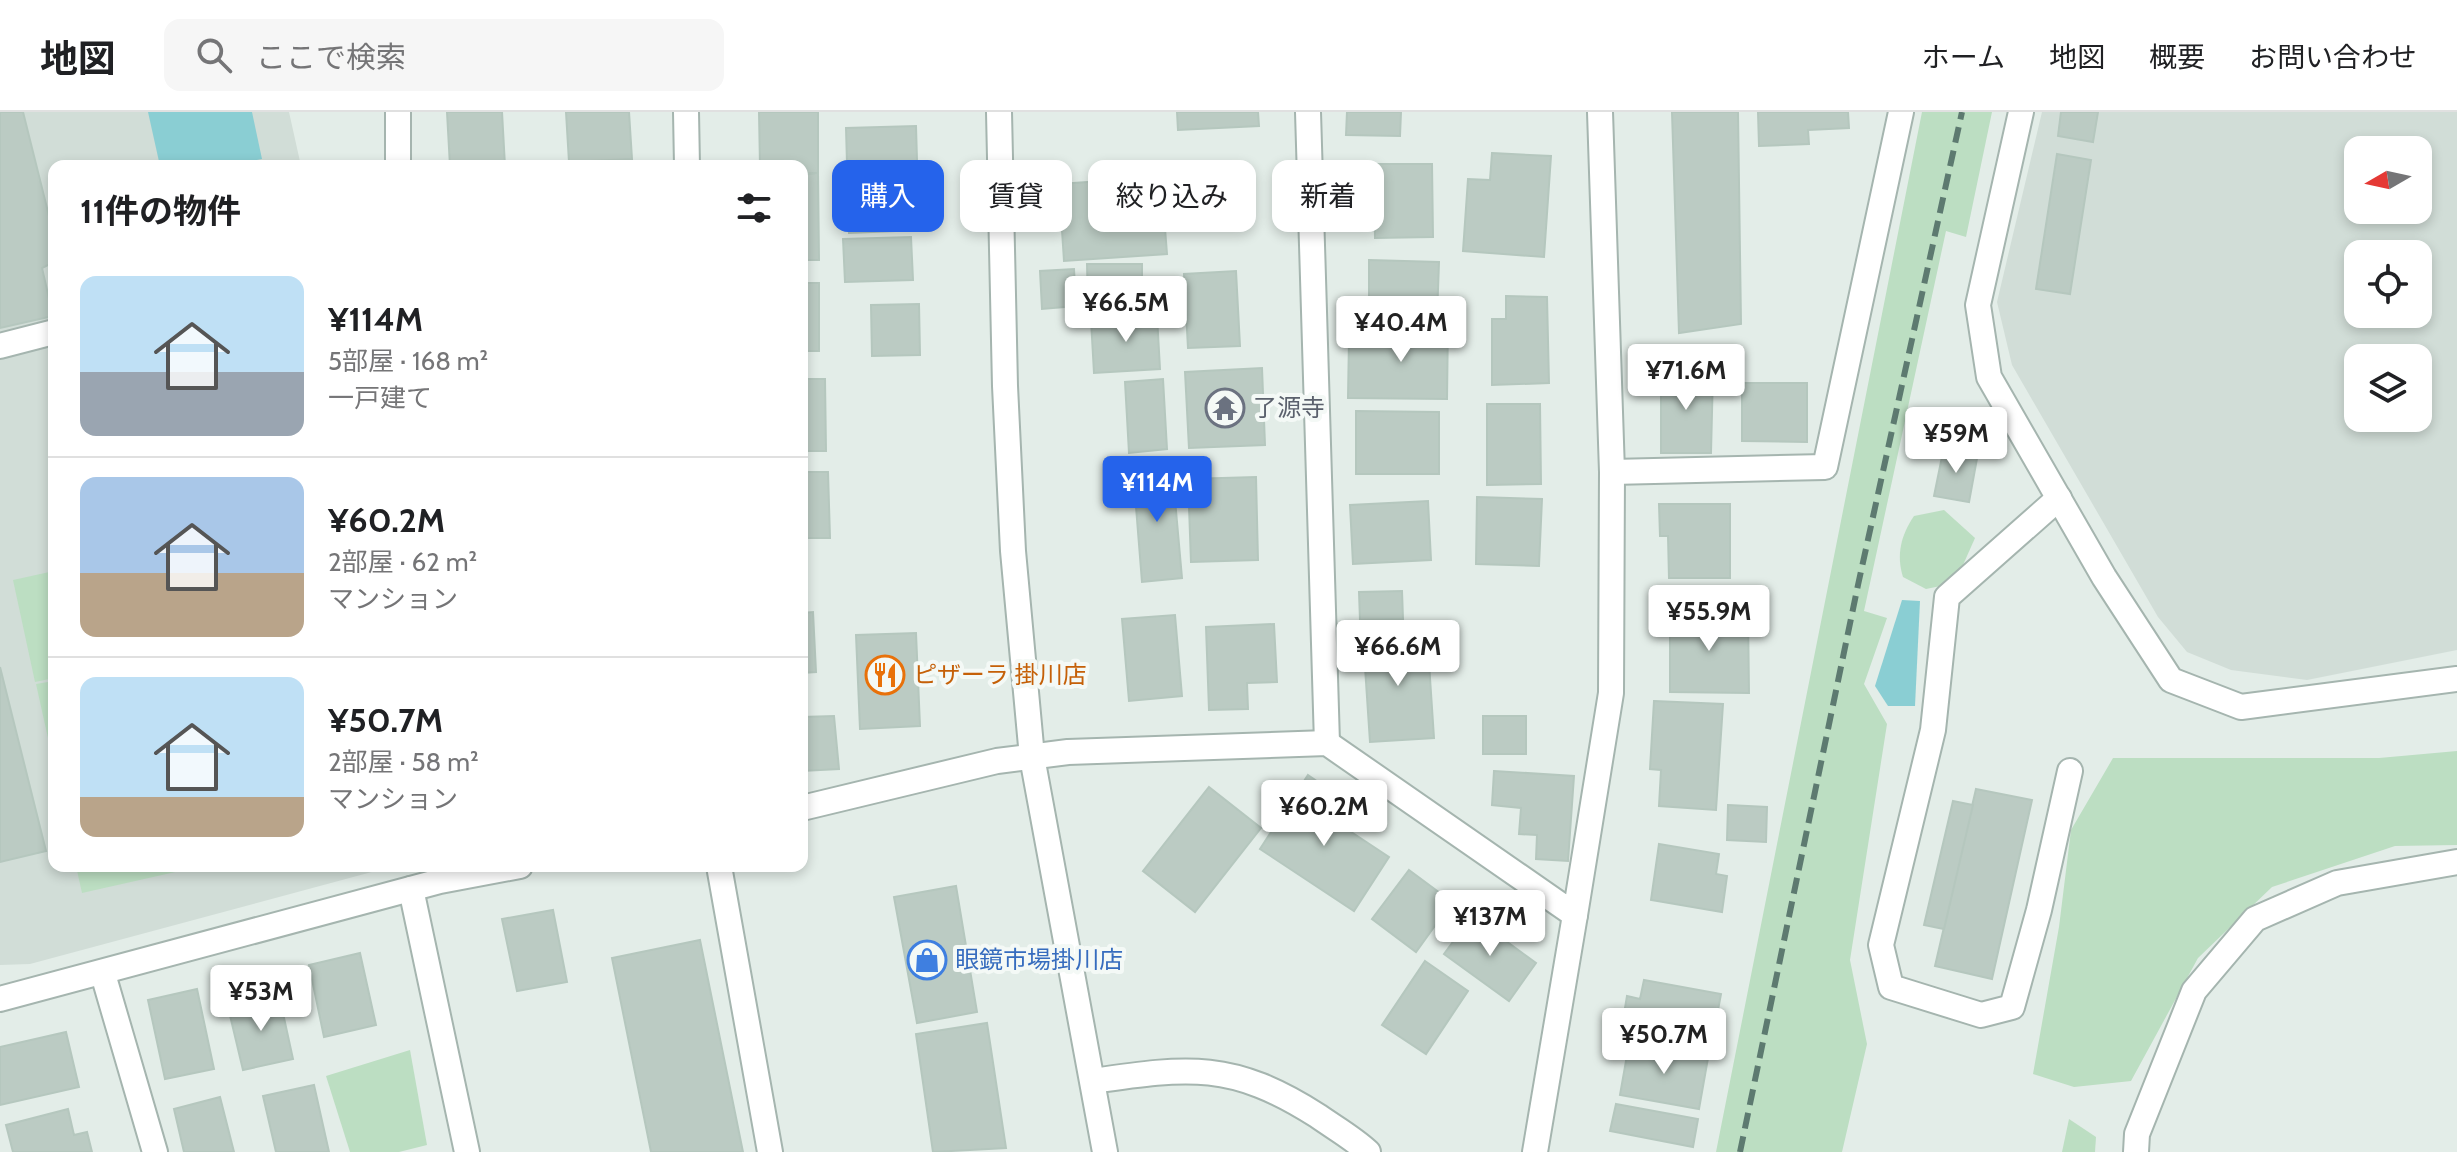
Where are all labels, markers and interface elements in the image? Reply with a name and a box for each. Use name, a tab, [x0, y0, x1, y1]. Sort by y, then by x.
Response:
search box	[164, 19, 724, 91]
icon: search	[192, 33, 236, 77]
text: 地図	[40, 35, 116, 82]
text: ここで検索	[256, 39, 406, 76]
text: ホーム	[1922, 40, 2005, 74]
text: 地図	[2049, 40, 2105, 74]
text: 概要	[2149, 40, 2205, 74]
text: お問い合わせ	[2249, 40, 2417, 74]
north arrow	[2344, 136, 2432, 224]
map controls	[2344, 136, 2432, 432]
chip: 購入	[832, 160, 944, 232]
chip: 賃貸	[960, 160, 1072, 232]
chip: 絞り込み	[1088, 160, 1256, 232]
chip: 新着	[1272, 160, 1384, 232]
icon: filters	[732, 186, 776, 230]
text: 11件の物件	[80, 190, 241, 232]
button: locate	[2344, 240, 2432, 328]
pin: ¥66.5M	[1061, 276, 1191, 344]
text: ¥66.5M	[1083, 286, 1169, 318]
pin: ¥40.4M	[1336, 296, 1466, 364]
text: ¥114M	[328, 298, 423, 340]
text: ¥40.4M	[1354, 306, 1448, 338]
icon: home	[144, 308, 240, 404]
pin: ¥71.6M	[1621, 344, 1751, 412]
button: layers	[2344, 344, 2432, 432]
text: 5部屋 · 168 m²	[328, 345, 488, 377]
text: ¥71.6M	[1646, 354, 1726, 386]
text: 一戸建て	[328, 382, 432, 414]
temple icon: 了源寺	[1204, 387, 1246, 429]
place label: 了源寺	[1253, 393, 1325, 422]
pin: ¥59M	[1909, 407, 2003, 475]
text: ¥59M	[1923, 417, 1989, 449]
pin: ¥114M	[1101, 456, 1213, 524]
text: ¥114M	[1121, 466, 1193, 498]
text: ¥60.2M	[328, 499, 445, 541]
icon: home	[144, 509, 240, 605]
text: 2部屋 · 62 m²	[328, 546, 477, 578]
text: マンション	[328, 583, 458, 615]
pin: ¥55.9M	[1644, 585, 1774, 653]
text: ¥55.9M	[1666, 595, 1752, 627]
pin: ¥66.6M	[1333, 620, 1463, 688]
text: ¥66.6M	[1355, 630, 1441, 662]
restaurant icon: ピザーラ 掛川店	[864, 654, 906, 696]
place label: ピザーラ 掛川店	[913, 660, 1086, 689]
text: ¥50.7M	[328, 699, 443, 741]
icon: home	[144, 709, 240, 805]
text: 2部屋 · 58 m²	[328, 746, 479, 778]
pin: ¥60.2M	[1259, 780, 1389, 848]
text: マンション	[328, 783, 458, 815]
text: ¥60.2M	[1279, 790, 1369, 822]
pin: ¥137M	[1434, 890, 1546, 958]
text: ¥137M	[1453, 900, 1527, 932]
shop icon: 眼鏡市場掛川店	[906, 939, 948, 981]
place label: 眼鏡市場掛川店	[955, 945, 1123, 974]
pin: ¥53M	[214, 965, 308, 1033]
text: ¥53M	[228, 975, 294, 1007]
pin: ¥50.7M	[1599, 1008, 1729, 1076]
text: ¥50.7M	[1620, 1018, 1708, 1050]

